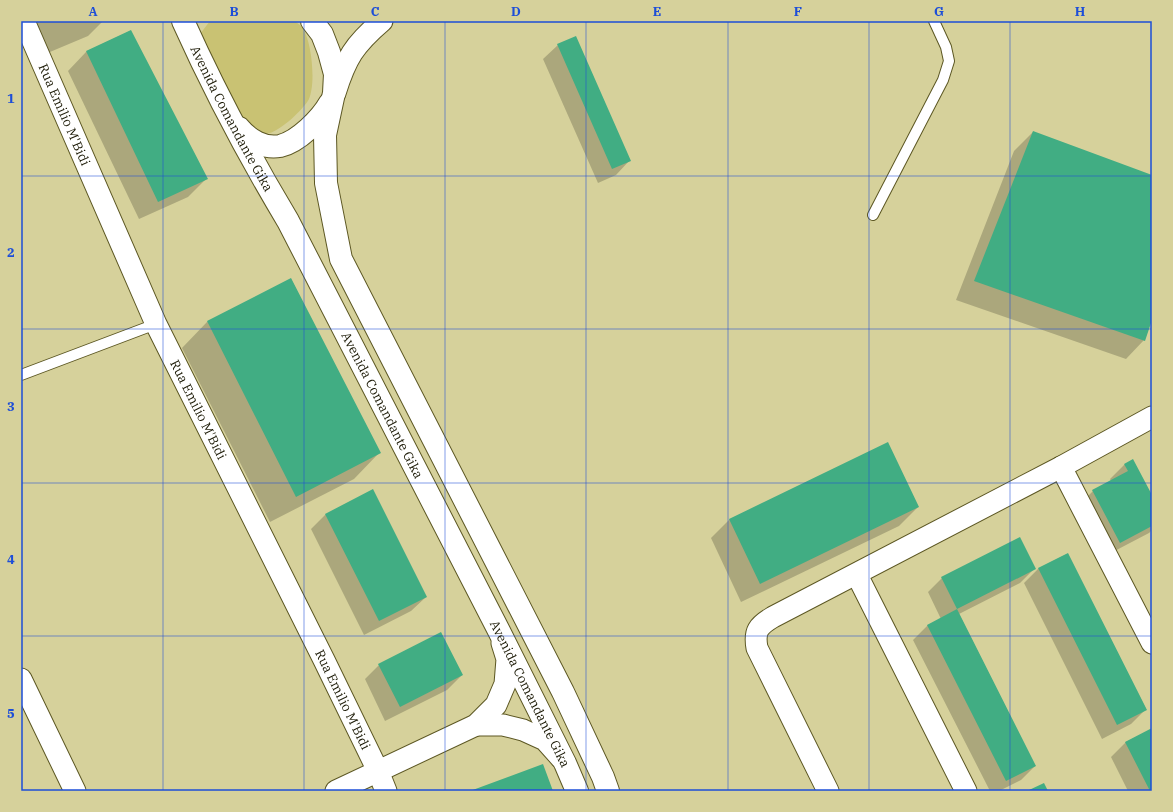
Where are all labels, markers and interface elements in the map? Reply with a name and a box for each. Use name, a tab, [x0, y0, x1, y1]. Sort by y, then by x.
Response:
text: A	[88, 3, 98, 20]
text: B	[229, 3, 239, 20]
text: C	[371, 3, 380, 20]
text: D	[511, 3, 521, 20]
text: E	[653, 3, 661, 20]
text: F	[794, 3, 802, 20]
text: G	[934, 3, 944, 20]
text: H	[1075, 3, 1086, 20]
street label: Avenida Comandante Gika	[186, 43, 277, 195]
street label: Rua Emilio M'Bidi	[35, 61, 94, 168]
text: 1	[7, 90, 15, 107]
text: 2	[7, 244, 15, 261]
street label: Avenida Comandante Gika	[338, 329, 427, 481]
street label: Rua Emilio M'Bidi	[166, 357, 230, 462]
text: 3	[7, 398, 15, 415]
text: 4	[7, 551, 15, 568]
street label: Avenida Comandante Gika	[486, 617, 574, 770]
street label: Rua Emilio M'Bidi	[311, 647, 374, 753]
text: 5	[7, 705, 15, 722]

